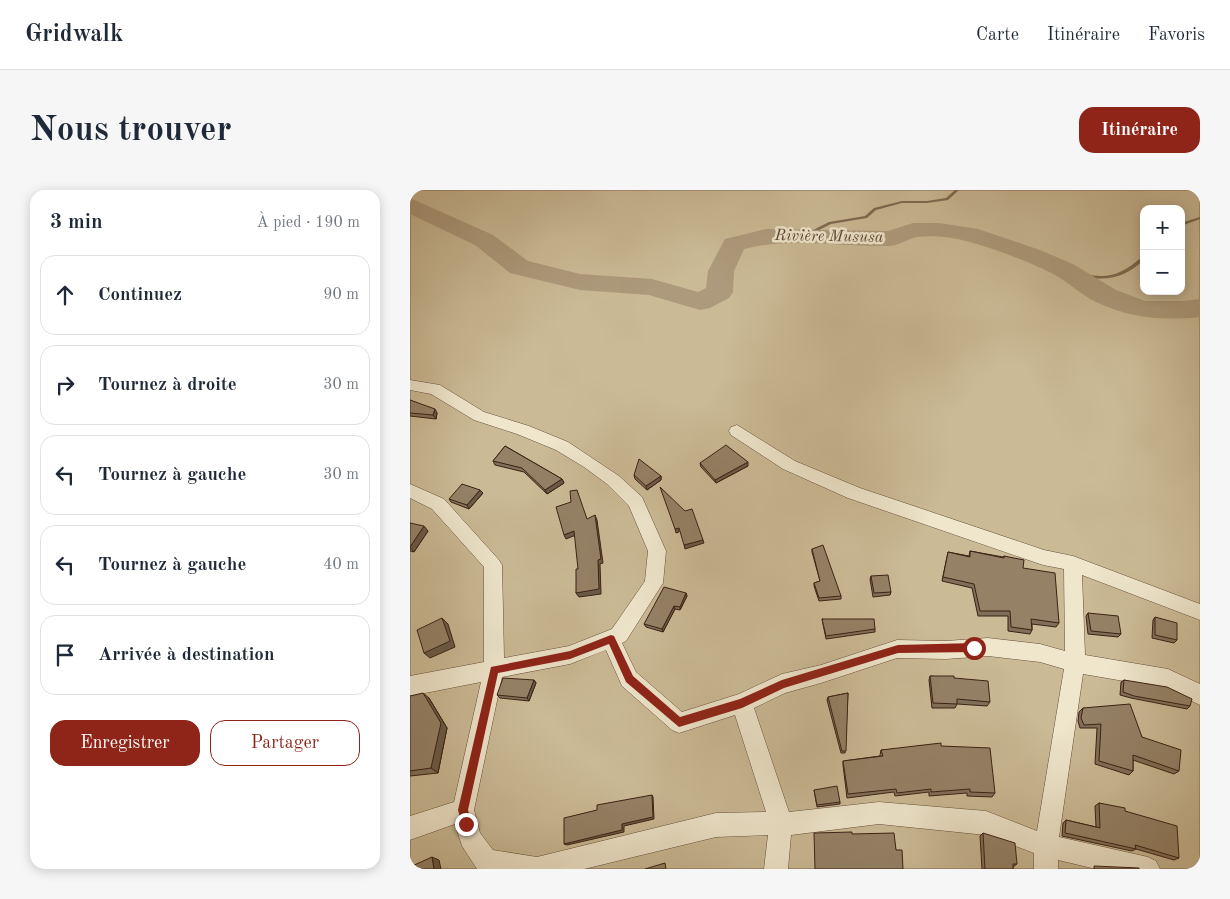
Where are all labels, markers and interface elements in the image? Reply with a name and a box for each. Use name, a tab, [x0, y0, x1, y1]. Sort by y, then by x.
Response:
text: Gridwalk	[25, 23, 123, 47]
text: Carte	[976, 26, 1019, 44]
text: Itinéraire	[1047, 26, 1120, 44]
text: Favoris	[1148, 26, 1205, 44]
button: Itinéraire	[1079, 107, 1200, 153]
text: Nous trouver	[30, 113, 232, 148]
map controls	[1140, 205, 1185, 295]
button: +	[1140, 205, 1185, 250]
text: 3 min	[50, 212, 103, 233]
text: À pied · 190 m	[257, 215, 360, 231]
water label: Rivière Mususa	[773, 228, 884, 246]
button: −	[1140, 250, 1185, 295]
icon: ahead	[51, 281, 79, 309]
text: Continuez	[98, 286, 182, 305]
text: 90 m	[323, 287, 359, 303]
icon: right	[51, 371, 79, 399]
text: Tournez à droite	[98, 376, 237, 395]
text: 30 m	[323, 377, 359, 393]
icon: left	[51, 461, 79, 489]
text: Tournez à gauche	[98, 466, 246, 485]
text: 30 m	[323, 467, 359, 483]
icon: left	[51, 551, 79, 579]
text: Tournez à gauche	[98, 556, 246, 575]
text: 40 m	[323, 557, 359, 573]
route start	[963, 637, 986, 660]
icon: arrive	[51, 641, 79, 669]
text: Arrivée à destination	[98, 646, 274, 665]
button: Enregistrer	[50, 720, 200, 766]
button: Partager	[210, 720, 360, 766]
route end	[455, 813, 478, 836]

